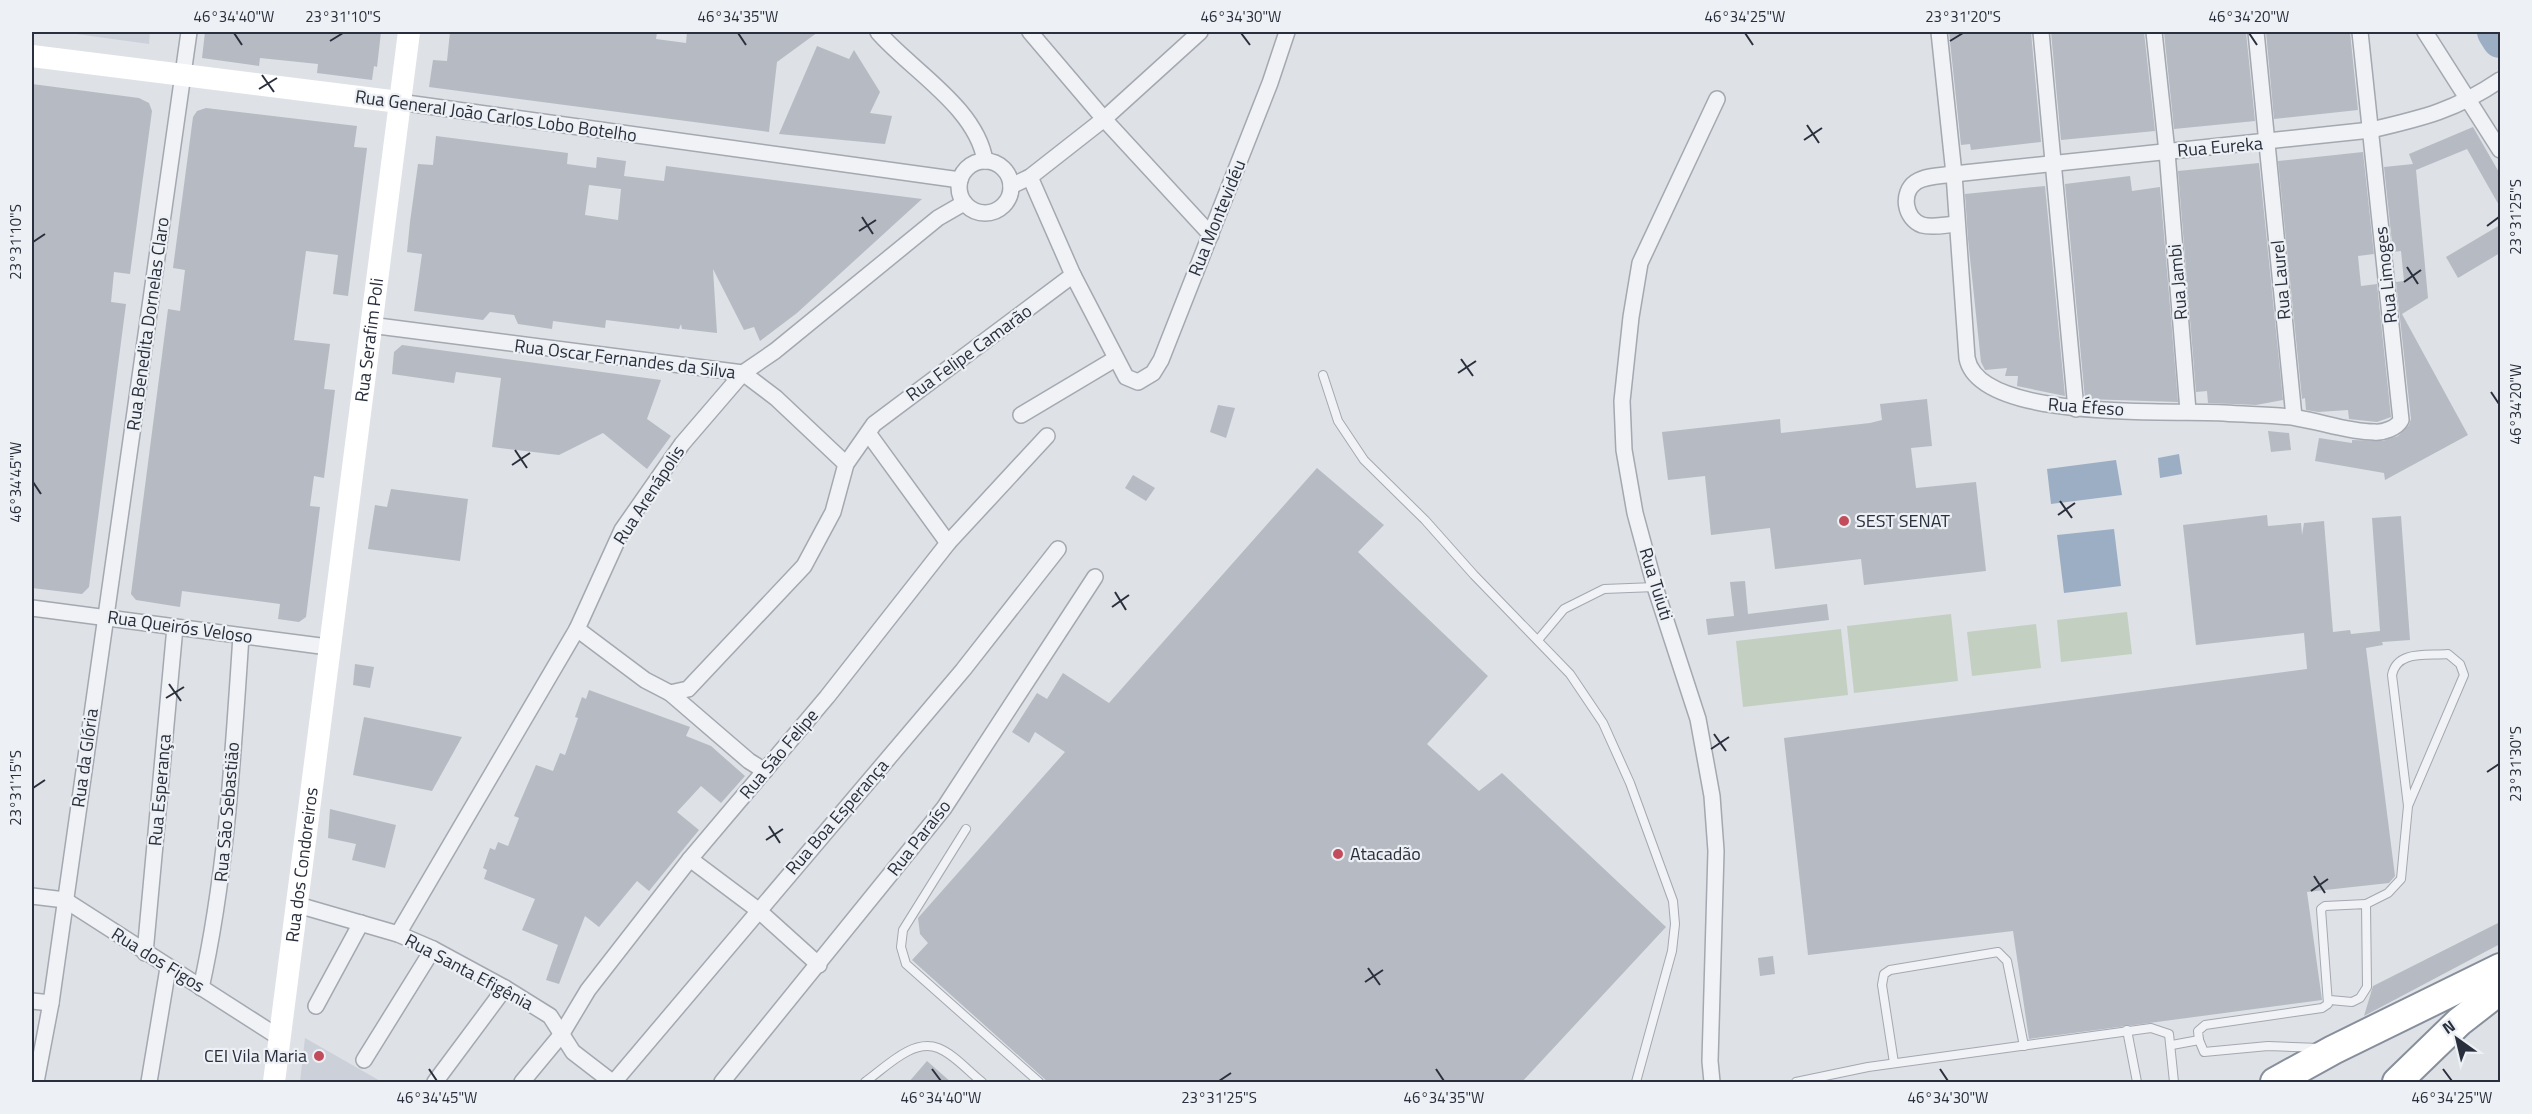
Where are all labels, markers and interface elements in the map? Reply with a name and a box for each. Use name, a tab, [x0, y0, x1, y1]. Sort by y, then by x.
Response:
text: 46°34'40"W	[194, 5, 274, 28]
text: 23°31'10"S	[305, 5, 381, 28]
text: 46°34'35"W	[698, 5, 778, 28]
text: 46°34'30"W	[1201, 5, 1281, 28]
text: 46°34'25"W	[1705, 5, 1785, 28]
text: 23°31'20"S	[1925, 5, 2001, 28]
text: 46°34'20"W	[2209, 5, 2289, 28]
street label: Rua General João Carlos Lobo Botelho	[353, 82, 639, 149]
street label: Rua Eureka	[2176, 129, 2264, 164]
street label: Rua Montevidéu	[1181, 155, 1252, 280]
text: 23°31'25"S	[2504, 179, 2527, 255]
text: 23°31'10"S	[4, 204, 27, 280]
street label: Rua Benedita Dornelas Claro	[119, 215, 176, 432]
street label: Rua Limoges	[2367, 225, 2404, 325]
street label: Rua Laurel	[2264, 239, 2297, 321]
street label: Rua Jambi	[2161, 243, 2194, 321]
street label: Rua Serafim Poli	[348, 276, 390, 404]
street label: Rua Felipe Camarão	[900, 298, 1037, 408]
street label: Rua Oscar Fernandes da Silva	[513, 332, 737, 385]
text: 46°34'20"W	[2504, 364, 2527, 444]
street label: Rua Éfeso	[2047, 390, 2125, 423]
street label: Rua Arenápolis	[606, 440, 691, 550]
text: 46°34'45"W	[4, 442, 27, 522]
place label: SEST SENAT	[1856, 507, 1951, 534]
marker: SEST SENAT	[1837, 514, 1851, 528]
street label: Rua Tuiuti	[1633, 544, 1680, 624]
street label: Rua Queirós Veloso	[106, 603, 254, 650]
street label: Rua São Felipe	[733, 703, 825, 805]
street label: Rua da Glória	[64, 707, 105, 809]
text: 23°31'30"S	[2504, 726, 2527, 802]
street label: Rua Esperança	[141, 733, 178, 847]
street label: Rua São Sebastião	[207, 741, 246, 883]
text: 23°31'15"S	[4, 750, 27, 826]
street label: Rua Boa Esperança	[779, 753, 895, 881]
street label: Rua dos Condoreiros	[278, 786, 325, 944]
street label: Rua Paraíso	[880, 794, 957, 882]
place label: Atacadão	[1350, 840, 1421, 867]
marker: Atacadão	[1331, 847, 1345, 861]
street label: Rua dos Figos	[106, 920, 210, 999]
street label: Rua Santa Efigênia	[400, 926, 538, 1017]
north arrow	[2427, 1009, 2487, 1069]
text: N	[2437, 1014, 2460, 1040]
place label: CEI Vila Maria	[204, 1042, 307, 1069]
marker: CEI Vila Maria	[312, 1049, 326, 1063]
text: 46°34'45"W	[397, 1086, 477, 1109]
text: 46°34'40"W	[901, 1086, 981, 1109]
text: 23°31'25"S	[1181, 1086, 1257, 1109]
text: 46°34'35"W	[1404, 1086, 1484, 1109]
text: 46°34'30"W	[1908, 1086, 1988, 1109]
text: 46°34'25"W	[2412, 1086, 2492, 1109]

